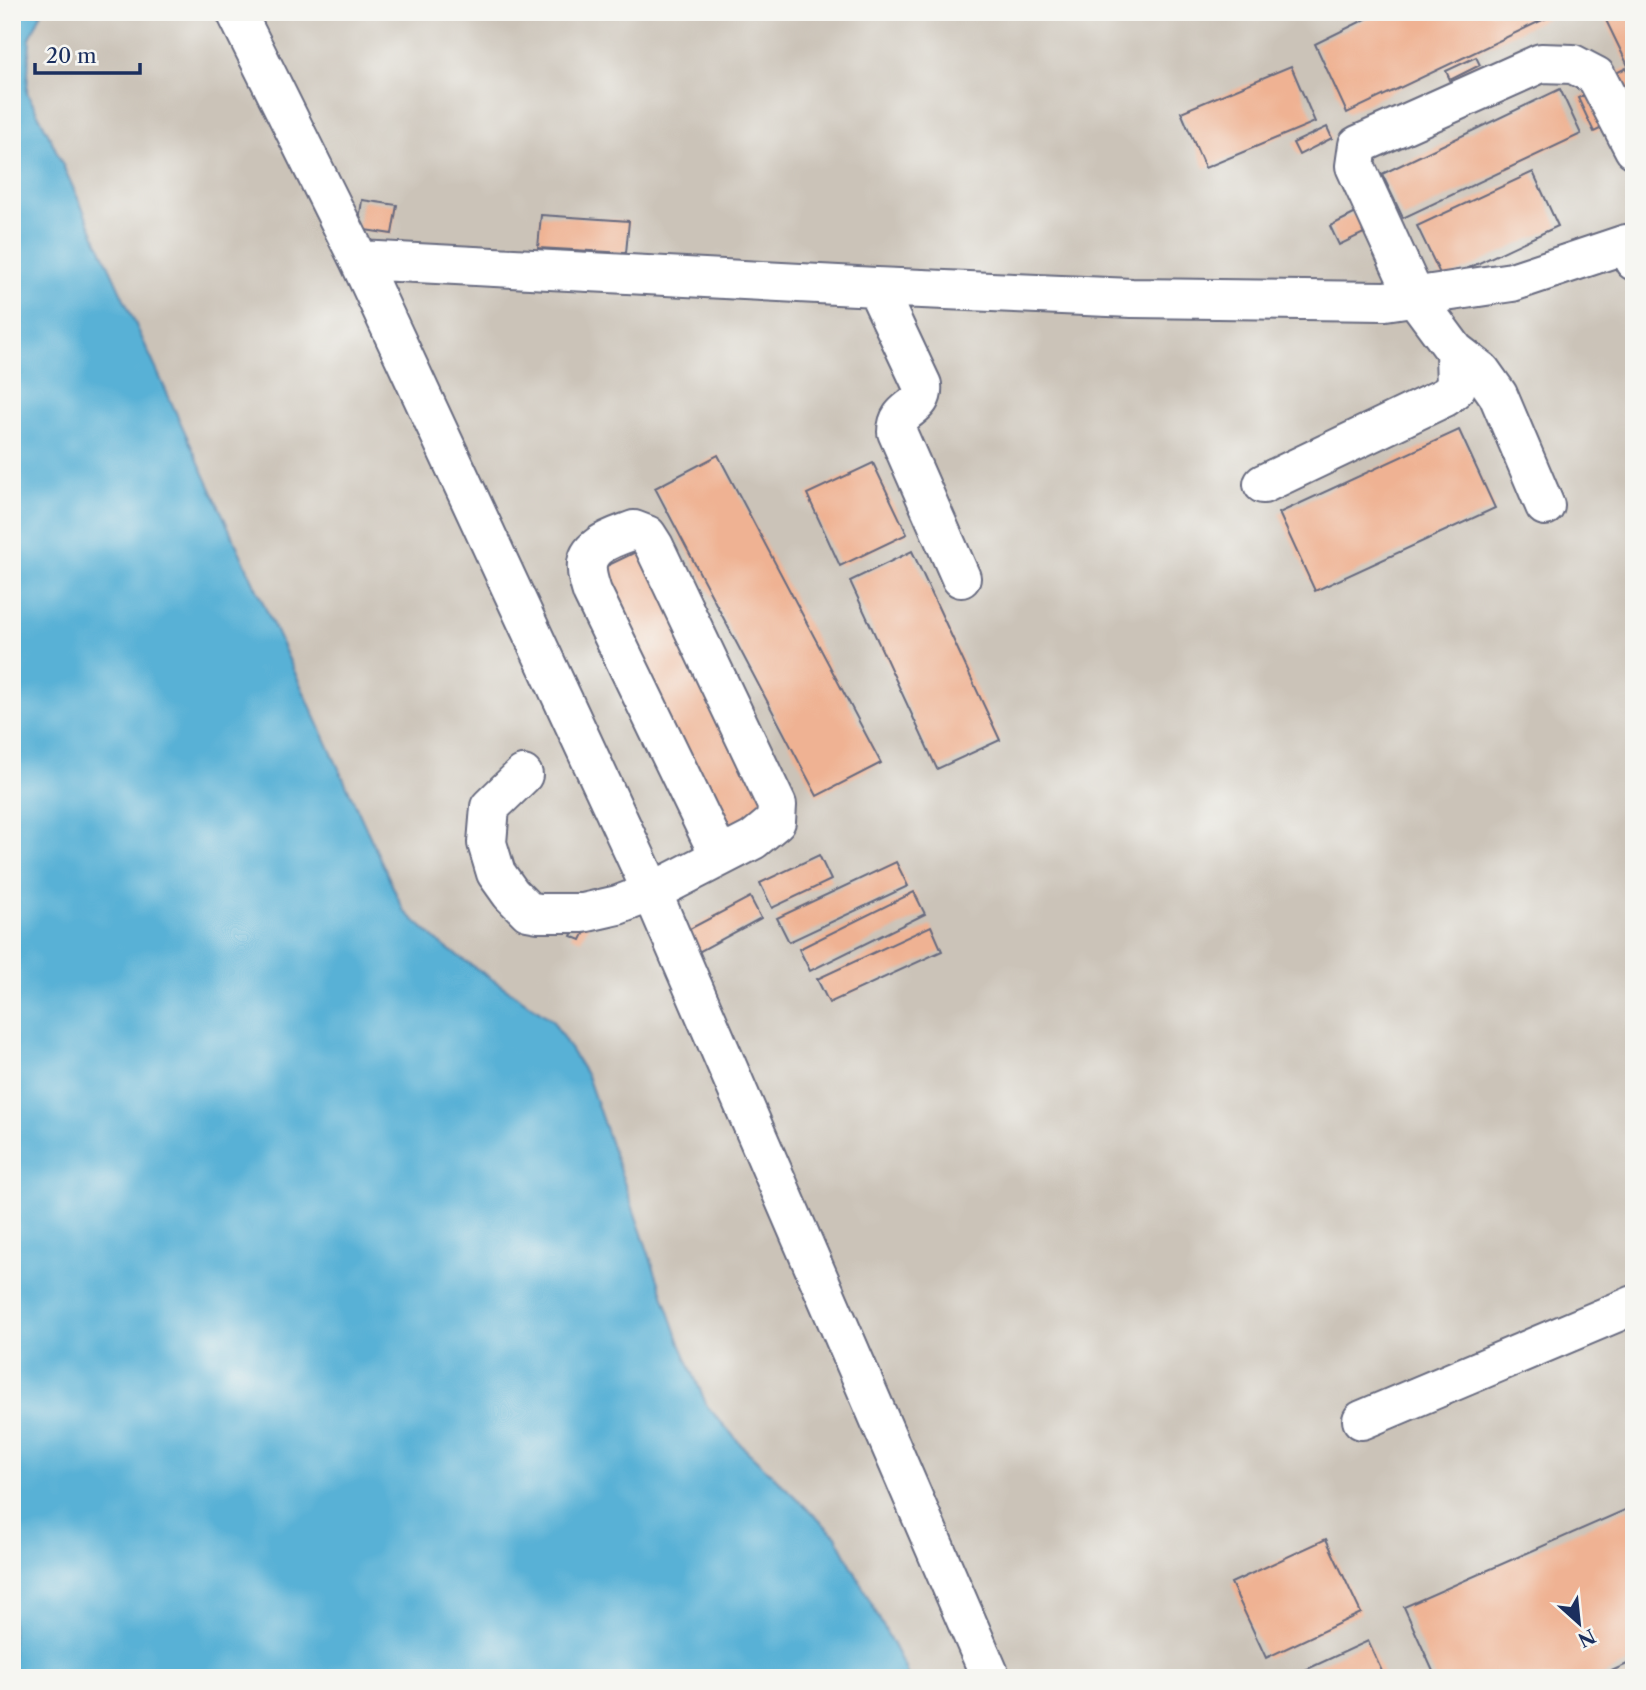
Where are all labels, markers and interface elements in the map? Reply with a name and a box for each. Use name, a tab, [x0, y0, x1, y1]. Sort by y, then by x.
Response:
scale bar	[35, 32, 140, 76]
text: 20 m	[46, 43, 97, 68]
north arrow	[1544, 1588, 1614, 1658]
text: N	[1574, 1624, 1599, 1652]

